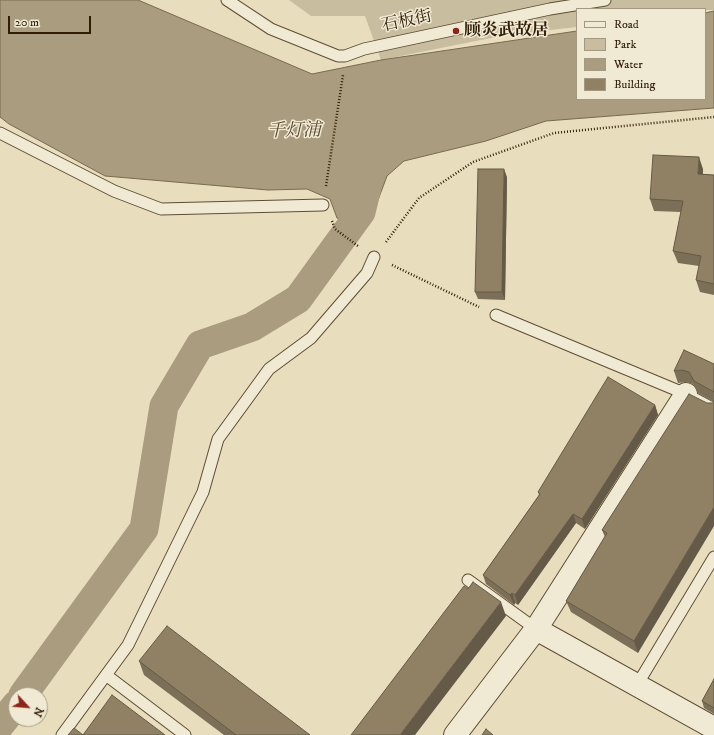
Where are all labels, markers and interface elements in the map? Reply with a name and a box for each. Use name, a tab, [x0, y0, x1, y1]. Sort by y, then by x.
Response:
street label: 石板街	[380, 7, 434, 37]
scale bar	[10, 8, 93, 34]
legend	[576, 8, 706, 100]
text: 20 m	[15, 15, 39, 30]
text: Road	[614, 17, 639, 32]
place label: 顾炎武故居	[464, 21, 549, 41]
marker: 顾炎武故居	[451, 26, 461, 36]
text: Park	[614, 37, 636, 52]
text: Water	[614, 57, 643, 72]
text: Building	[614, 77, 655, 92]
water label: 千灯浦	[267, 121, 321, 143]
north arrow	[8, 687, 48, 727]
text: N	[30, 705, 46, 719]

